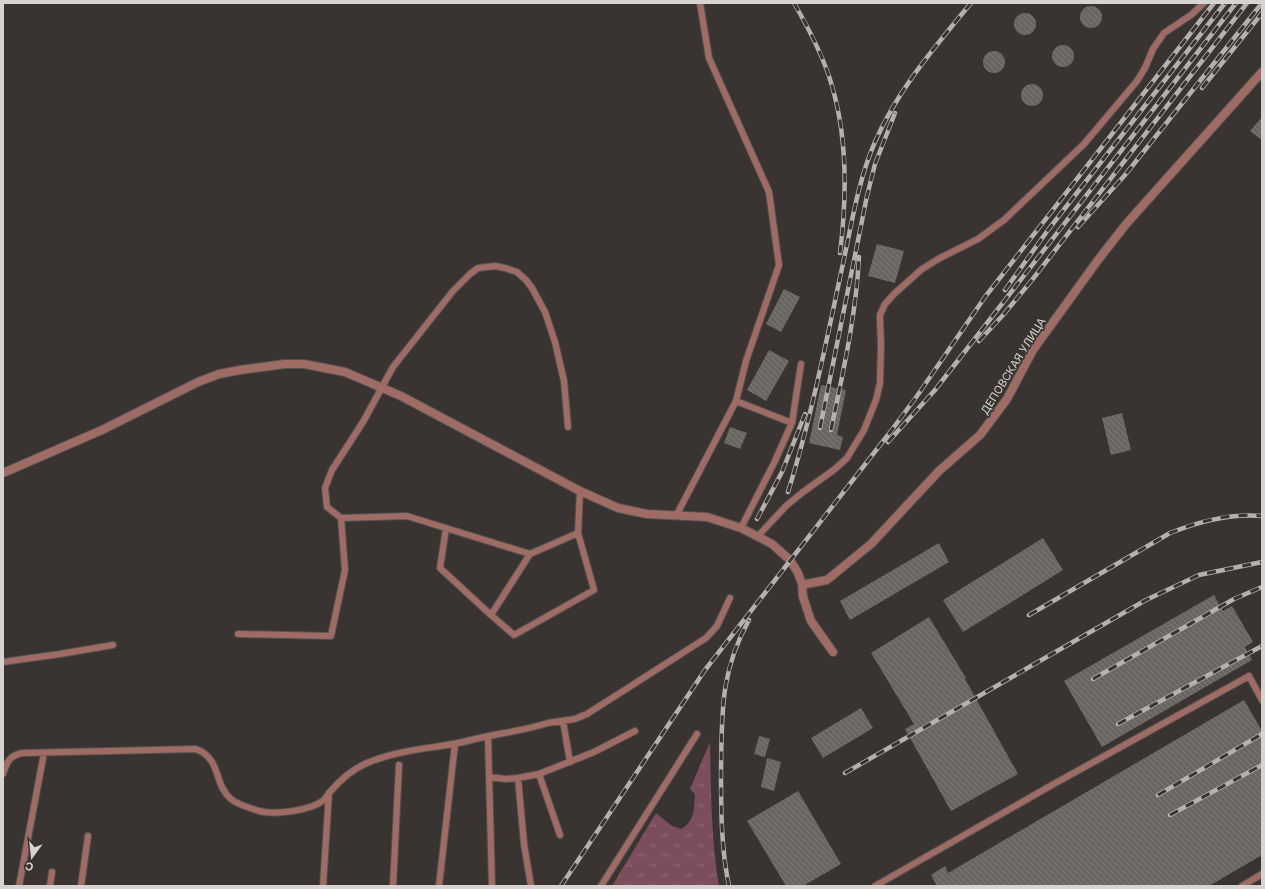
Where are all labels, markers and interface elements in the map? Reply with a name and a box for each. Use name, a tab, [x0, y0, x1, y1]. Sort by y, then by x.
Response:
street label: ДЕПОВСКАЯ УЛИЦА	[978, 315, 1049, 417]
north arrow	[12, 837, 52, 877]
text: С	[24, 859, 35, 874]

